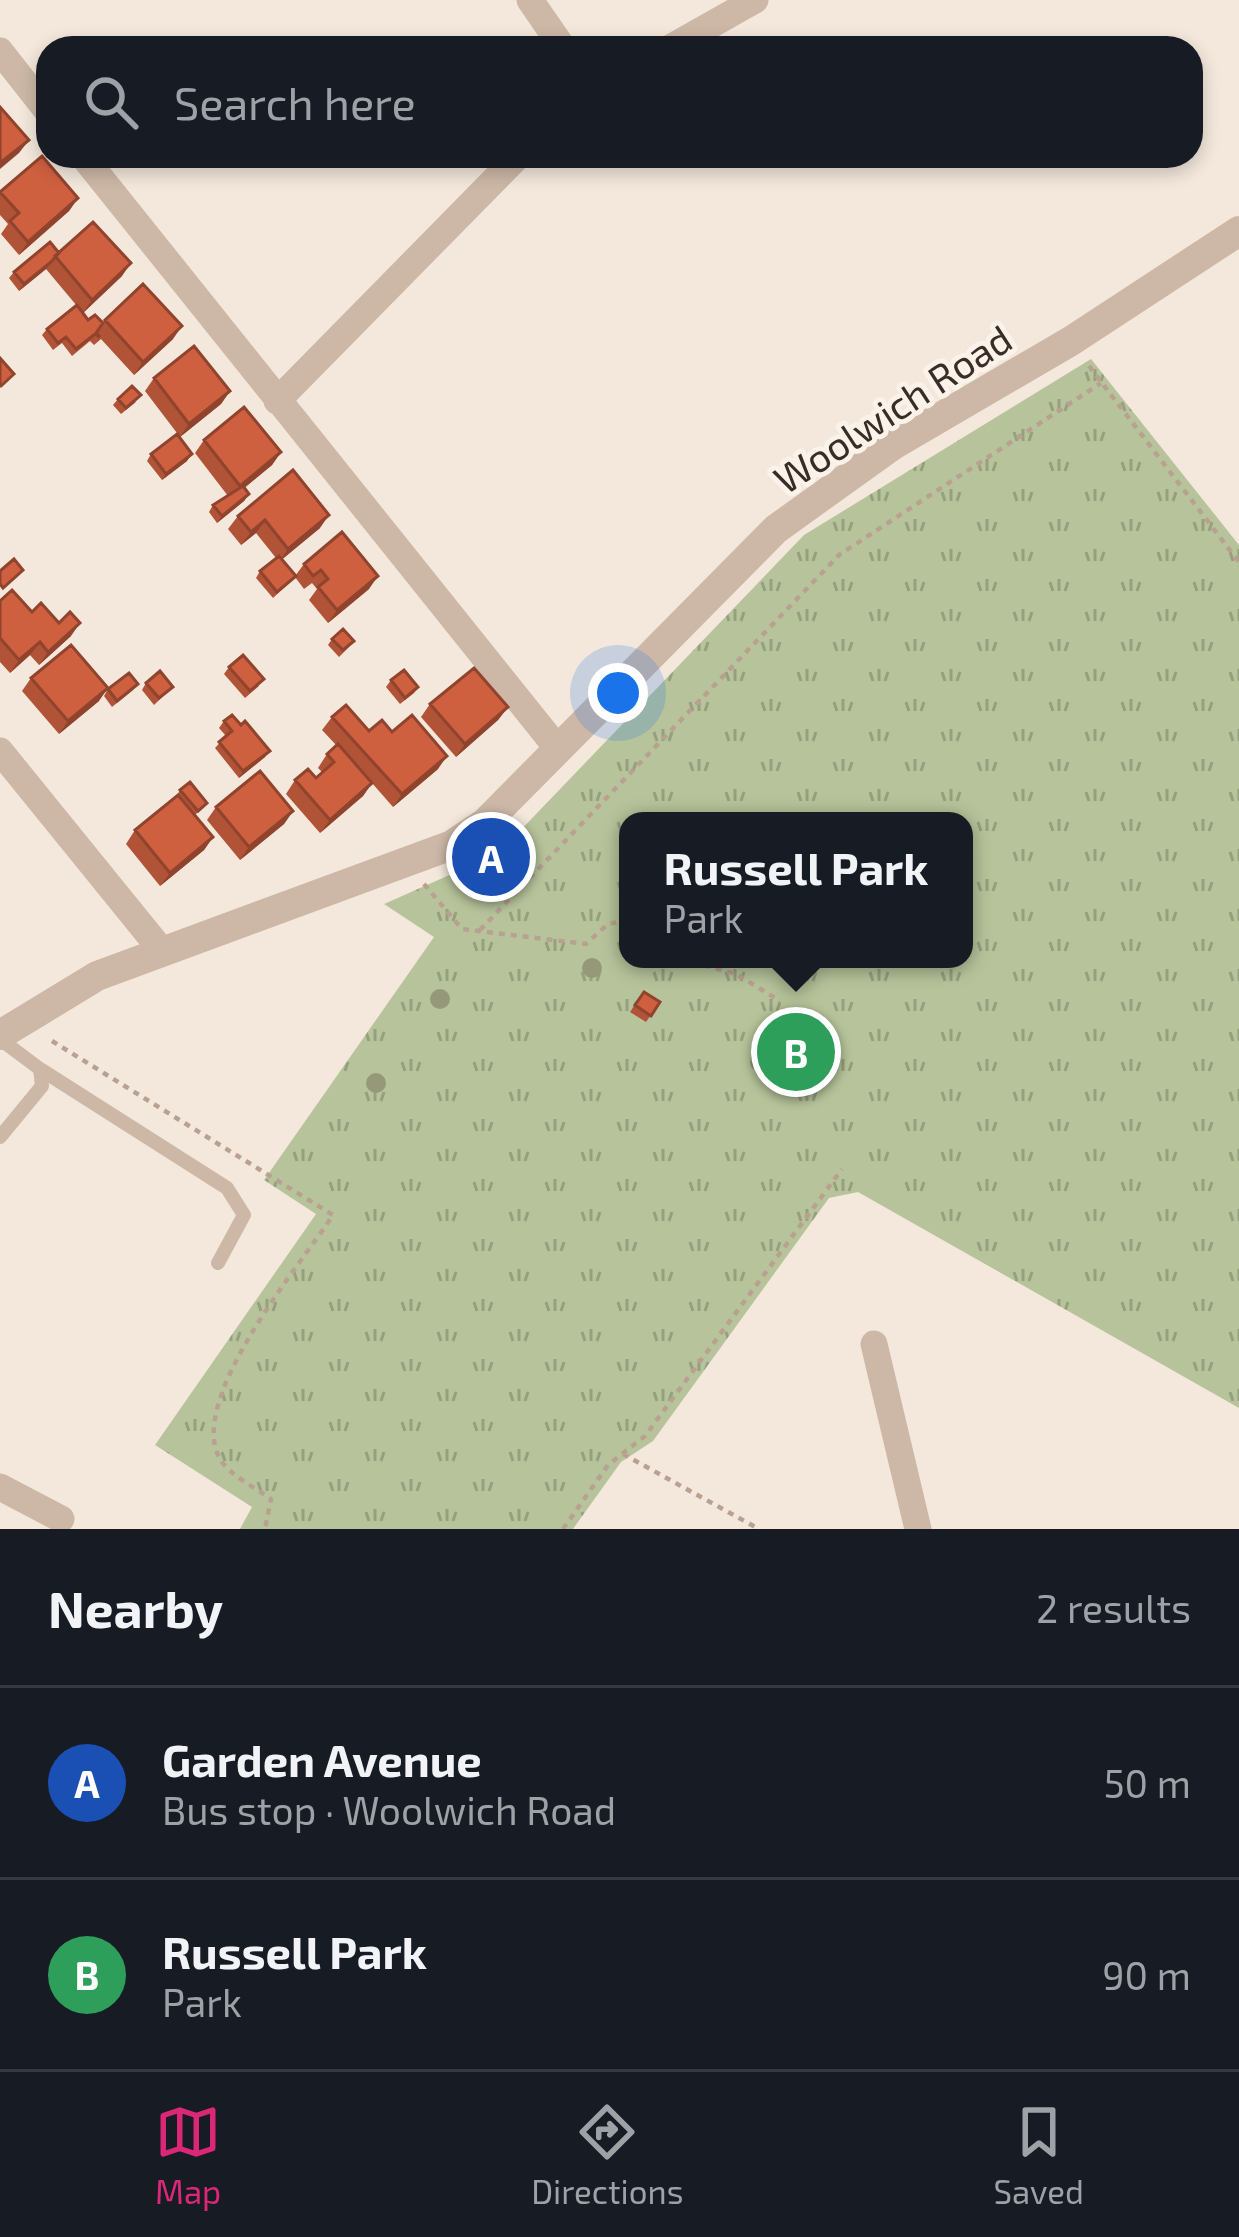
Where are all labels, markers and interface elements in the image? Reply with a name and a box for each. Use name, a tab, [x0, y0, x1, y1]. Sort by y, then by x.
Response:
search box	[36, 36, 1203, 168]
icon: search	[78, 69, 144, 135]
text: Search here	[174, 75, 416, 129]
street label: Woolwich Road	[764, 314, 1020, 502]
your location	[588, 663, 648, 723]
pin: A	[452, 812, 530, 902]
popup	[619, 812, 973, 968]
text: Russell Park	[664, 840, 928, 894]
text: Park	[664, 894, 743, 941]
pin: B	[757, 1007, 835, 1097]
text: Nearby	[48, 1577, 223, 1638]
text: 2 results	[1036, 1584, 1191, 1631]
text: Garden Avenue	[162, 1732, 482, 1786]
text: A	[74, 1759, 100, 1806]
text: 50 m	[1104, 1759, 1191, 1806]
text: Bus stop · Woolwich Road	[162, 1786, 616, 1833]
text: Russell Park	[162, 1924, 427, 1978]
text: B	[75, 1951, 99, 1998]
text: 90 m	[1102, 1951, 1191, 1998]
text: Park	[162, 1978, 242, 2025]
tab: Map	[155, 2099, 221, 2211]
tab: Directions	[531, 2099, 683, 2211]
tab: Saved	[993, 2099, 1084, 2211]

